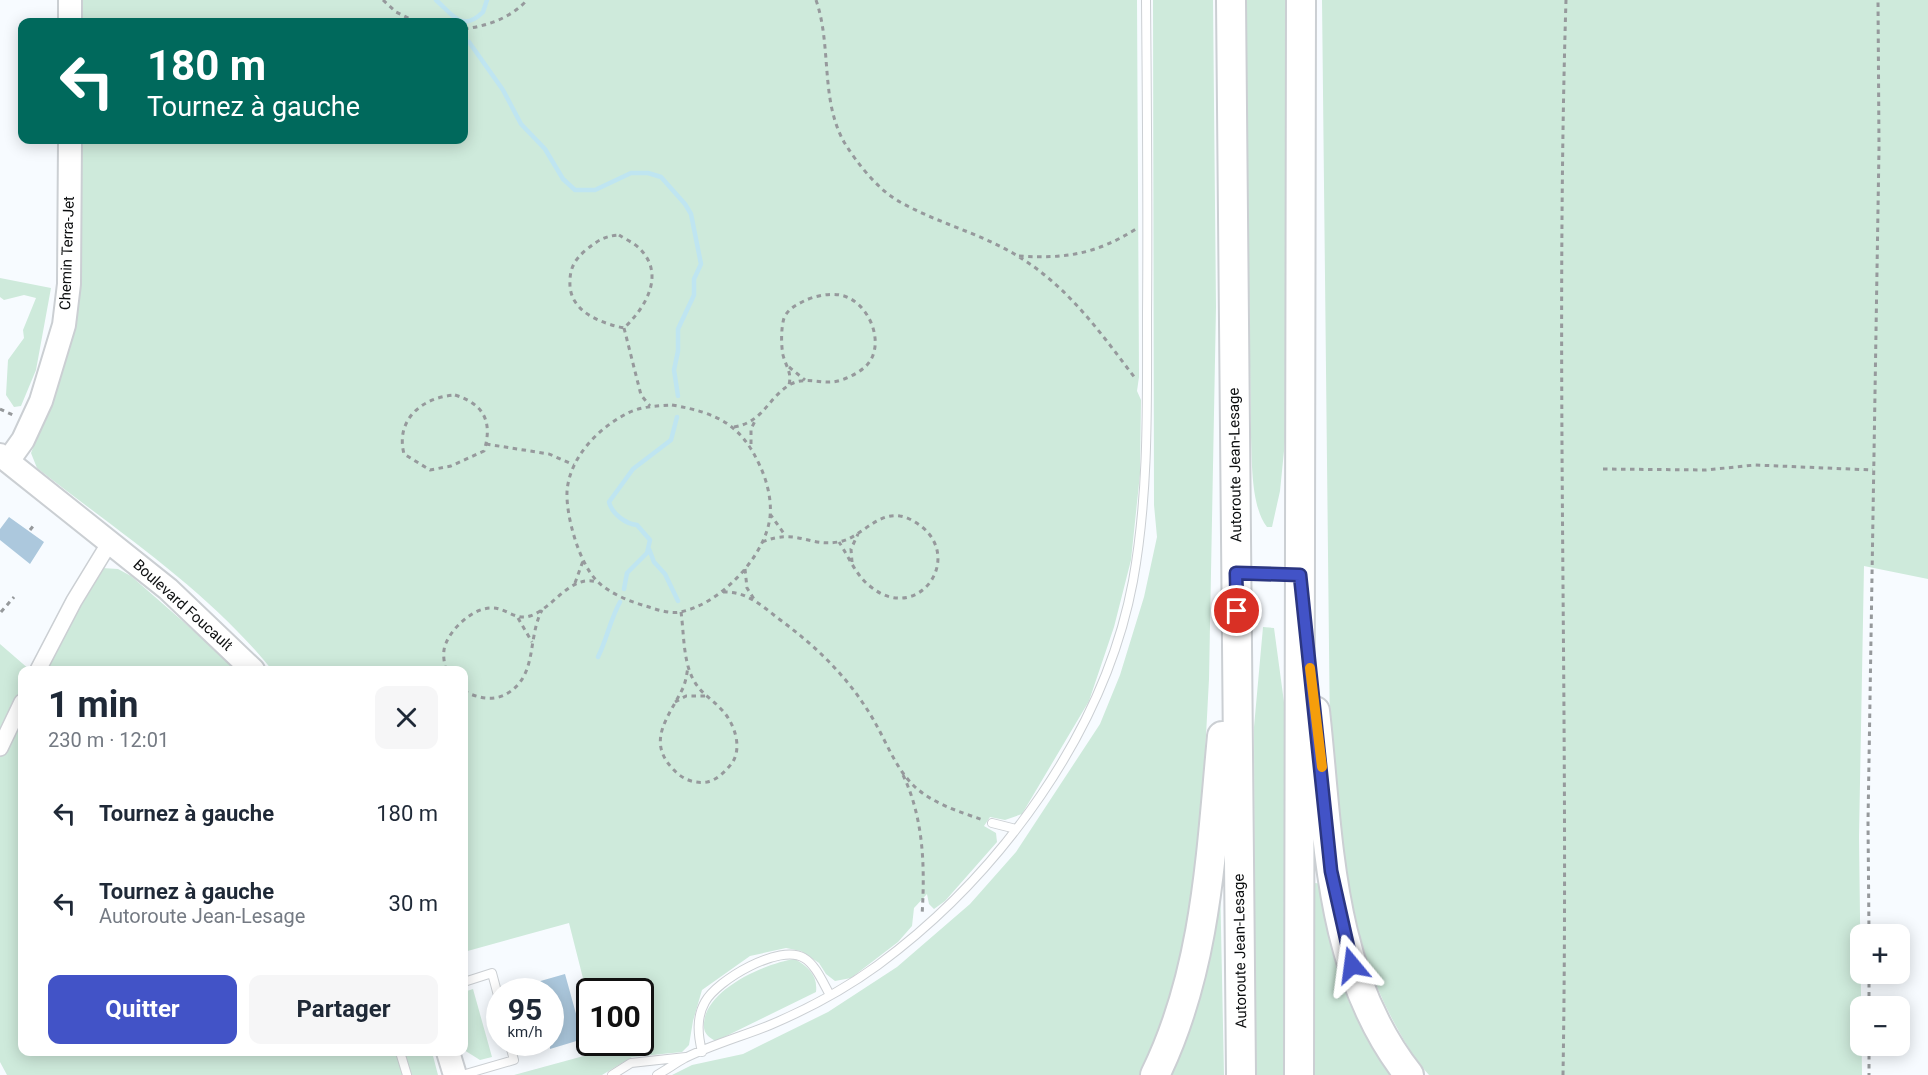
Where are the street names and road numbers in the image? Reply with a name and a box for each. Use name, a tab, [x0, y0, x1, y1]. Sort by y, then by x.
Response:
street label: Chemin Terra-Jet	[56, 196, 78, 310]
street label: Autoroute Jean-Lesage	[1225, 387, 1245, 543]
street label: Boulevard Foucault	[129, 556, 237, 655]
street label: Autoroute Jean-Lesage	[1230, 873, 1250, 1029]

